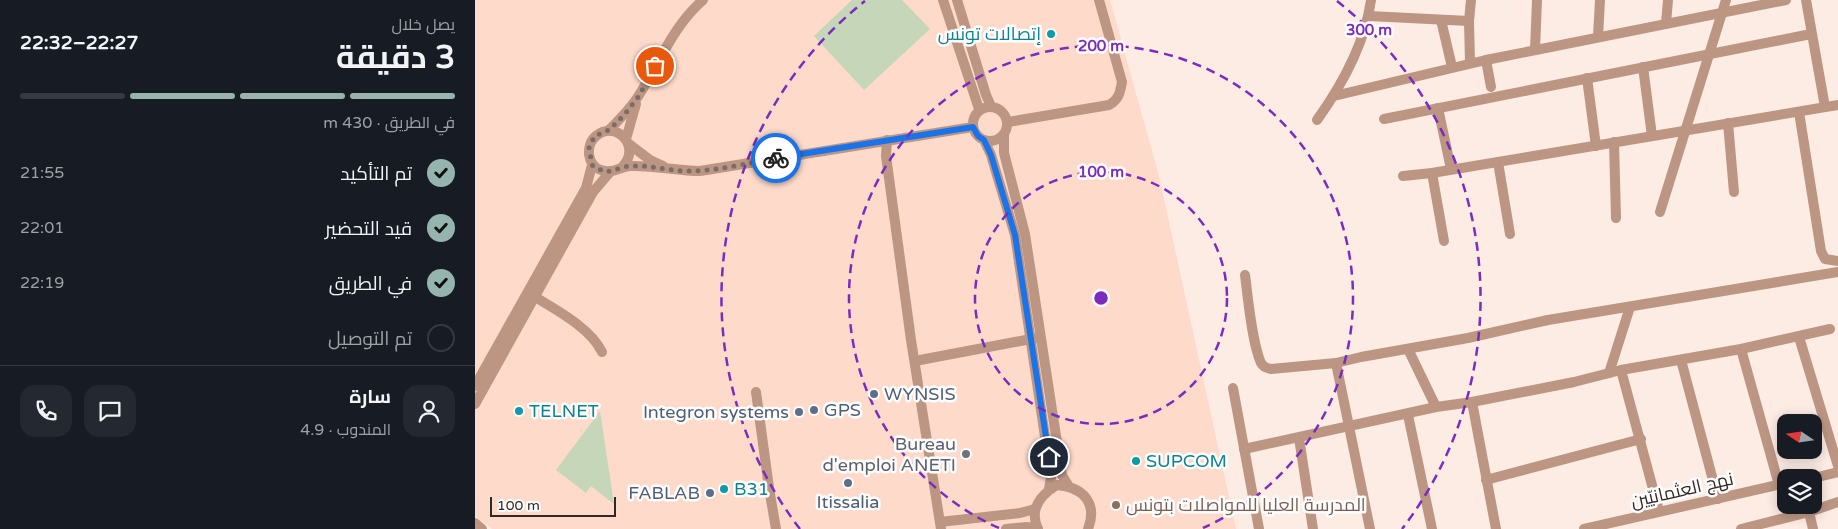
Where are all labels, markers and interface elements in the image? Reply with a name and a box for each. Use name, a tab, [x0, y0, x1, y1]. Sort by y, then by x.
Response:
text: يصل خلال	[391, 15, 455, 35]
text: 300 m	[1346, 21, 1392, 39]
place label: إتصالات تونس	[938, 23, 1041, 45]
marker: إتصالات تونس	[1045, 28, 1057, 40]
text: 22:27–22:32	[20, 32, 138, 54]
text: 200 m	[1078, 37, 1124, 55]
text: 3 دقيقة	[336, 39, 455, 77]
pin	[634, 45, 676, 87]
icon: bag	[641, 52, 669, 80]
text: في الطريق · 430 m	[323, 113, 455, 133]
courier	[751, 133, 801, 183]
icon: bike	[762, 144, 790, 172]
icon: check	[427, 159, 455, 187]
text: 21:55	[20, 163, 64, 183]
text: تم التأكيد	[340, 163, 412, 185]
text: 100 m	[1078, 163, 1124, 181]
icon: check	[427, 214, 455, 242]
text: 22:01	[20, 218, 64, 238]
text: قيد التحضير	[325, 218, 412, 240]
icon: check	[427, 269, 455, 297]
text: 22:19	[20, 273, 64, 293]
text: في الطريق	[329, 273, 412, 295]
centre of rings	[1092, 289, 1110, 307]
text: تم التوصيل	[328, 328, 412, 350]
place label: WYNSIS	[884, 383, 956, 405]
button: phone	[20, 385, 72, 437]
button: chat	[84, 385, 136, 437]
button: person	[403, 385, 455, 437]
text: سارة	[349, 386, 391, 408]
marker: WYNSIS	[868, 388, 880, 400]
place label: GPS	[824, 399, 861, 421]
place label: TELNET	[529, 400, 599, 422]
place label: Integron systems	[643, 401, 789, 423]
marker: GPS	[808, 404, 820, 416]
marker: TELNET	[513, 405, 525, 417]
marker: Integron systems	[793, 406, 805, 418]
north arrow	[1777, 414, 1823, 459]
map controls	[1777, 414, 1822, 514]
text: المندوب · 4.9	[300, 420, 391, 440]
place label: Bureau d'emploi ANETI	[823, 433, 956, 476]
pin	[1028, 436, 1070, 478]
icon: home	[1035, 443, 1063, 471]
marker: Bureau d'emploi ANETI	[960, 448, 972, 460]
place label: SUPCOM	[1146, 450, 1227, 472]
marker: SUPCOM	[1130, 455, 1142, 467]
street label: نهج العثمانيّين	[1629, 468, 1736, 513]
button: layers	[1777, 469, 1822, 514]
marker: Itissalia	[842, 477, 854, 489]
place label: B31	[734, 478, 769, 500]
place label: FABLAB	[628, 482, 700, 504]
marker: B31	[718, 483, 730, 495]
marker: FABLAB	[704, 487, 716, 499]
place label: Itissalia	[817, 491, 879, 513]
scale bar	[490, 494, 616, 517]
place label: المدرسة العليا للمواصلات بتونس	[1126, 494, 1366, 516]
text: 100 m	[497, 497, 540, 514]
marker: المدرسة العليا للمواصلات بتونس	[1110, 499, 1122, 511]

